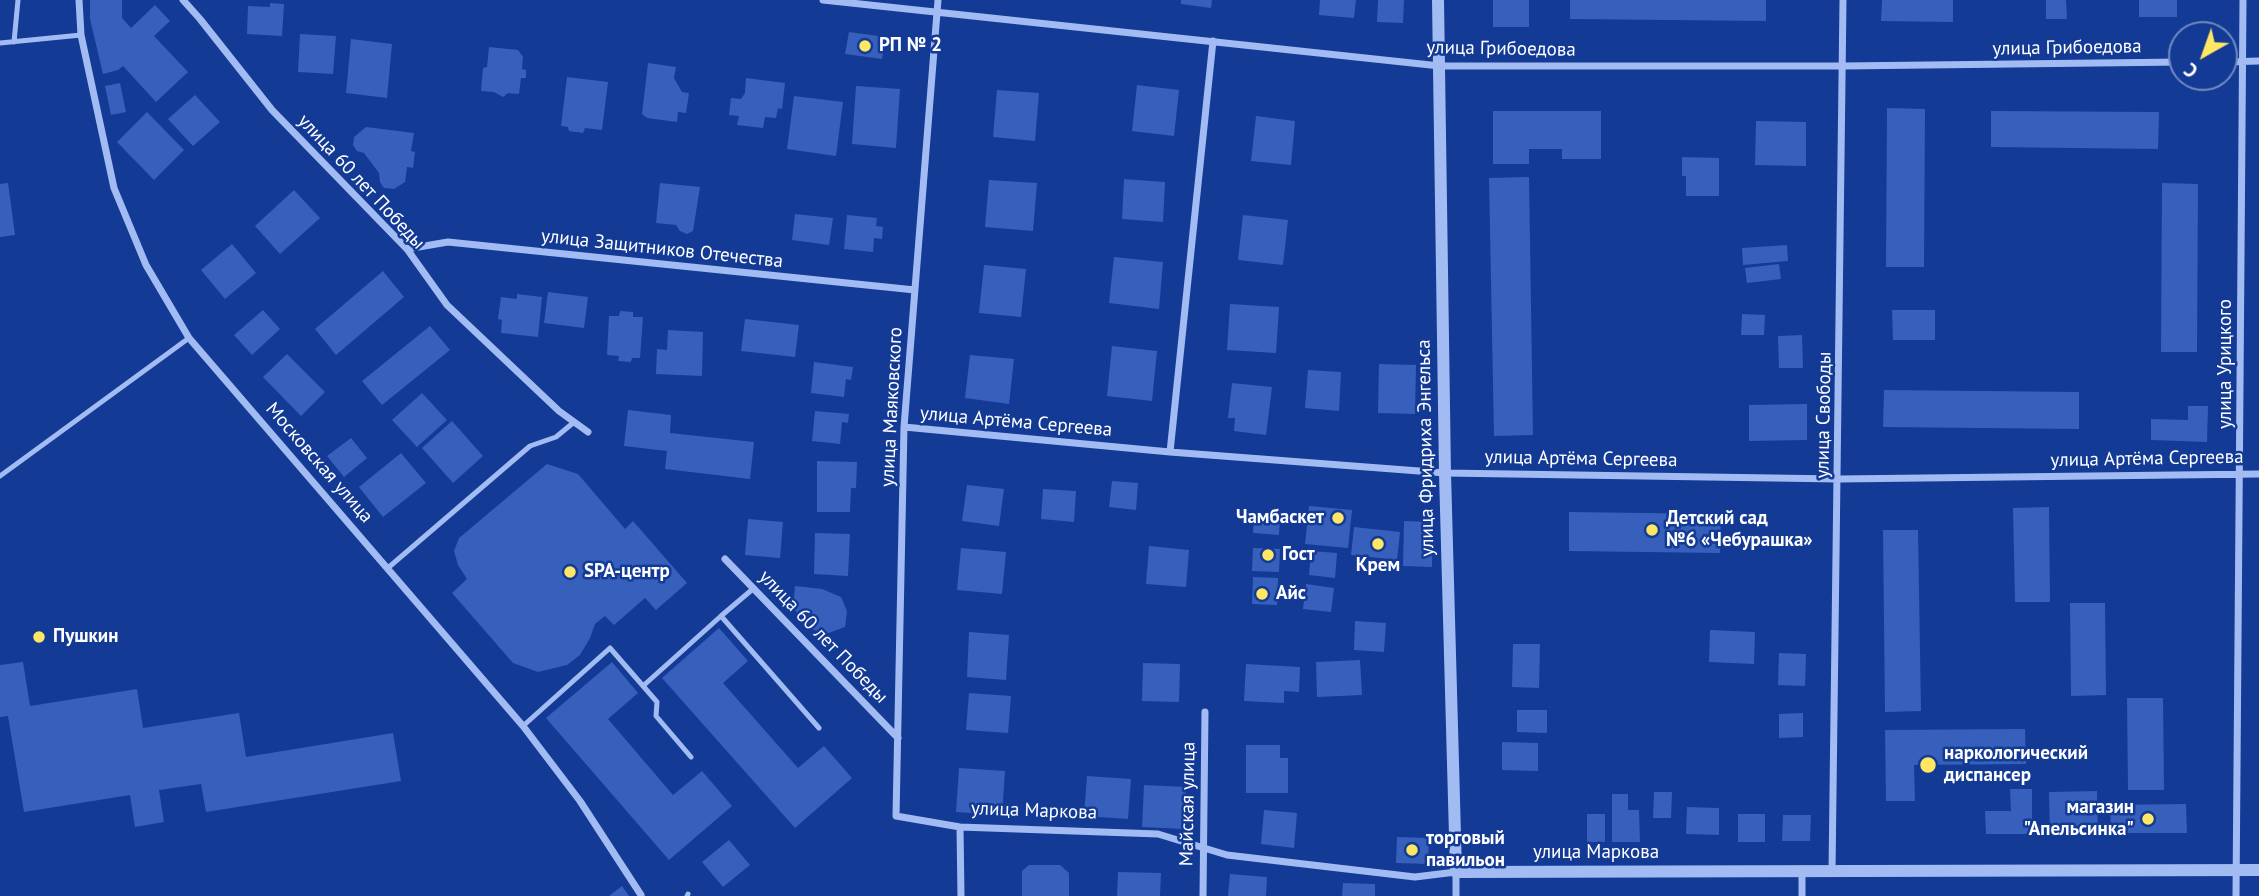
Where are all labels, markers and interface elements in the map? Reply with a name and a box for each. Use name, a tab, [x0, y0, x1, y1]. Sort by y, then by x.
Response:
north arrow	[2168, 21, 2238, 91]
place label: РП № 2	[879, 35, 942, 57]
street label: улица Грибоедова	[1992, 35, 2142, 61]
street label: улица Грибоедова	[1426, 36, 1576, 62]
marker: РП № 2	[857, 38, 873, 54]
text: С	[2179, 58, 2203, 83]
street label: улица 60 лет Победы	[293, 110, 429, 254]
street label: улица Защитников Отечества	[540, 225, 784, 273]
street label: улица Урицкого	[2215, 299, 2237, 429]
street label: улица Маяковского	[876, 327, 908, 487]
street label: улица Фридриха Энгельса	[1413, 339, 1439, 557]
street label: улица Свободы	[1811, 351, 1837, 479]
street label: Московская улица	[261, 398, 377, 528]
street label: улица Артёма Сергеева	[919, 402, 1113, 442]
street label: улица Артёма Сергеева	[1484, 446, 1678, 472]
street label: улица Артёма Сергеева	[2050, 446, 2244, 472]
place label: Чамбаскет	[1236, 507, 1324, 529]
place label: Детский сад №6 «Чебурашка»	[1666, 508, 1813, 552]
marker: Чамбаскет	[1330, 510, 1346, 526]
marker: Детский сад №6 «Чебурашка»	[1644, 522, 1660, 538]
marker: Крем	[1370, 536, 1386, 552]
place label: Гост	[1282, 544, 1315, 566]
marker: Гост	[1260, 547, 1276, 563]
place label: Крем	[1356, 555, 1400, 577]
place label: SPA-центр	[584, 561, 670, 583]
marker: SPA-центр	[562, 564, 578, 580]
street label: улица 60 лет Победы	[754, 566, 892, 708]
place label: Айс	[1276, 583, 1306, 605]
marker: Айс	[1254, 586, 1270, 602]
place label: Пушкин	[53, 626, 118, 648]
marker: Пушкин	[31, 629, 47, 645]
street label: Майская улица	[1176, 742, 1200, 866]
place label: наркологический диспансер	[1944, 743, 2088, 787]
marker: наркологический диспансер	[1918, 755, 1938, 775]
street label: улица Маркова	[971, 797, 1097, 825]
place label: магазин "Апельсинка"	[2024, 797, 2134, 841]
marker: магазин "Апельсинка"	[2140, 811, 2156, 827]
place label: торговый павильон	[1426, 828, 1505, 872]
marker: торговый павильон	[1404, 842, 1420, 858]
street label: улица Маркова	[1533, 842, 1659, 864]

